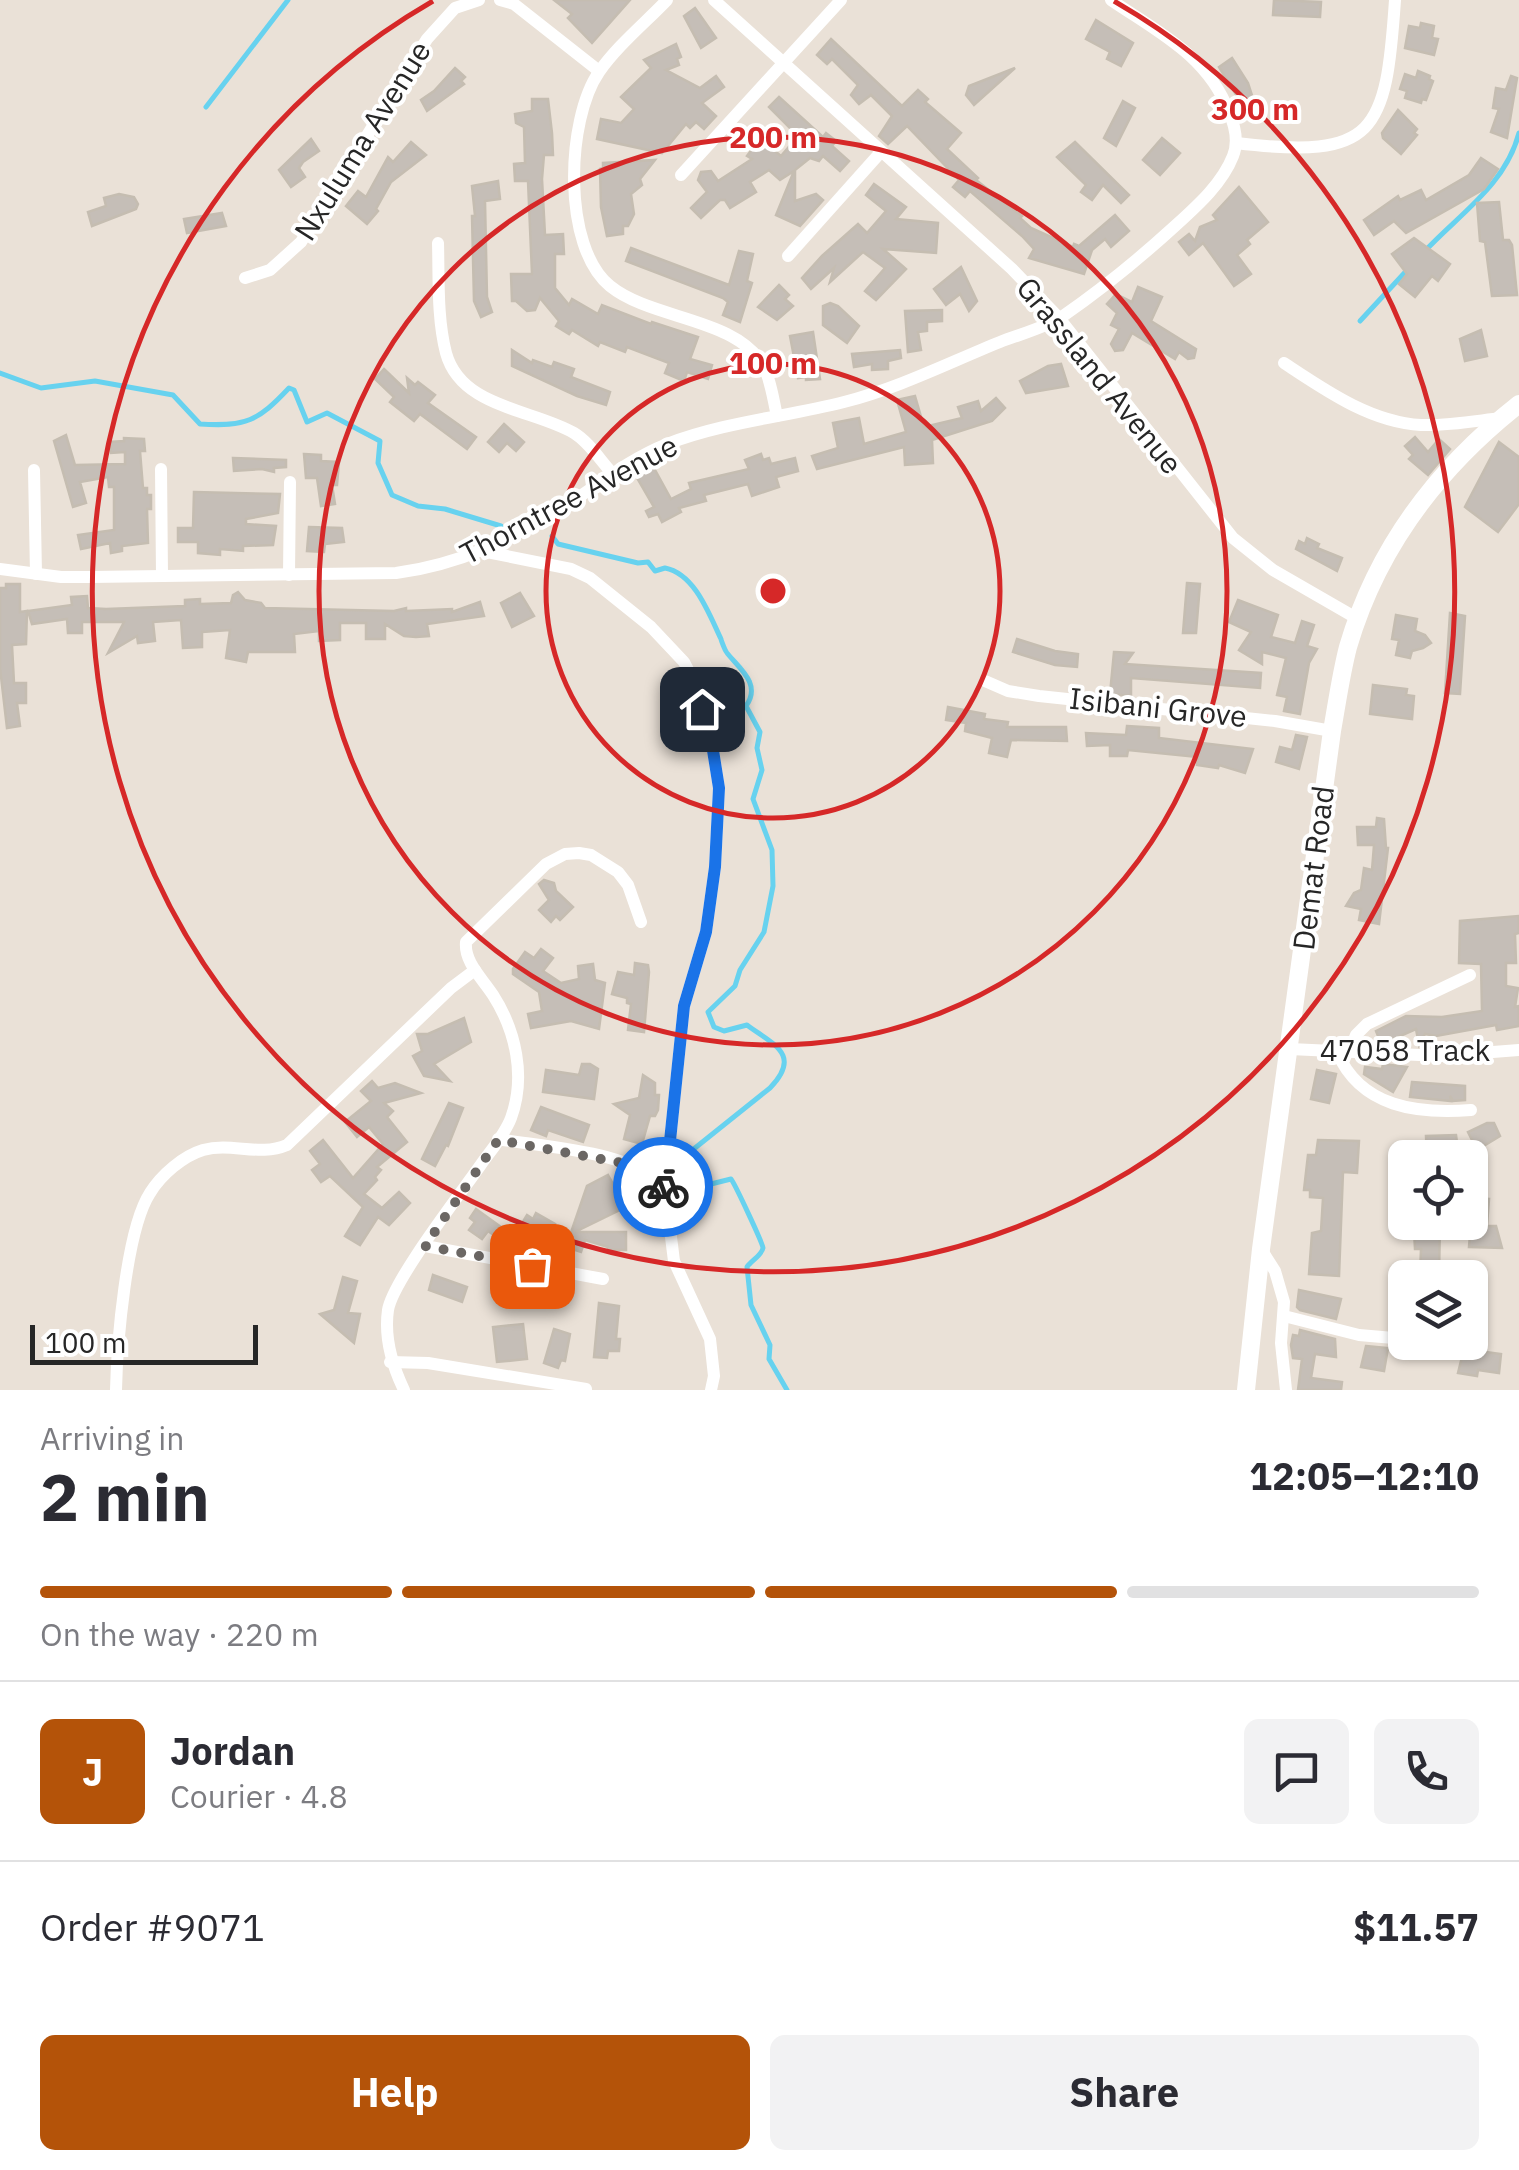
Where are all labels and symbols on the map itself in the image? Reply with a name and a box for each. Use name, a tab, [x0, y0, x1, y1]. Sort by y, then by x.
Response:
street label: Nxuluma Avenue	[285, 33, 439, 247]
text: 300 m	[1211, 89, 1299, 128]
text: 200 m	[729, 117, 817, 156]
street label: Grassland Avenue	[1009, 268, 1192, 482]
text: 100 m	[729, 343, 817, 382]
street label: Thorntree Avenue	[453, 425, 684, 572]
centre of rings	[755, 573, 791, 609]
pin	[660, 667, 745, 752]
street label: Isibani Grove	[1067, 678, 1249, 735]
street label: Demat Road	[1283, 783, 1342, 952]
street label: 47058 Track	[1320, 1030, 1491, 1069]
courier	[613, 1137, 713, 1237]
pin	[490, 1224, 575, 1309]
scale bar	[30, 1320, 258, 1364]

